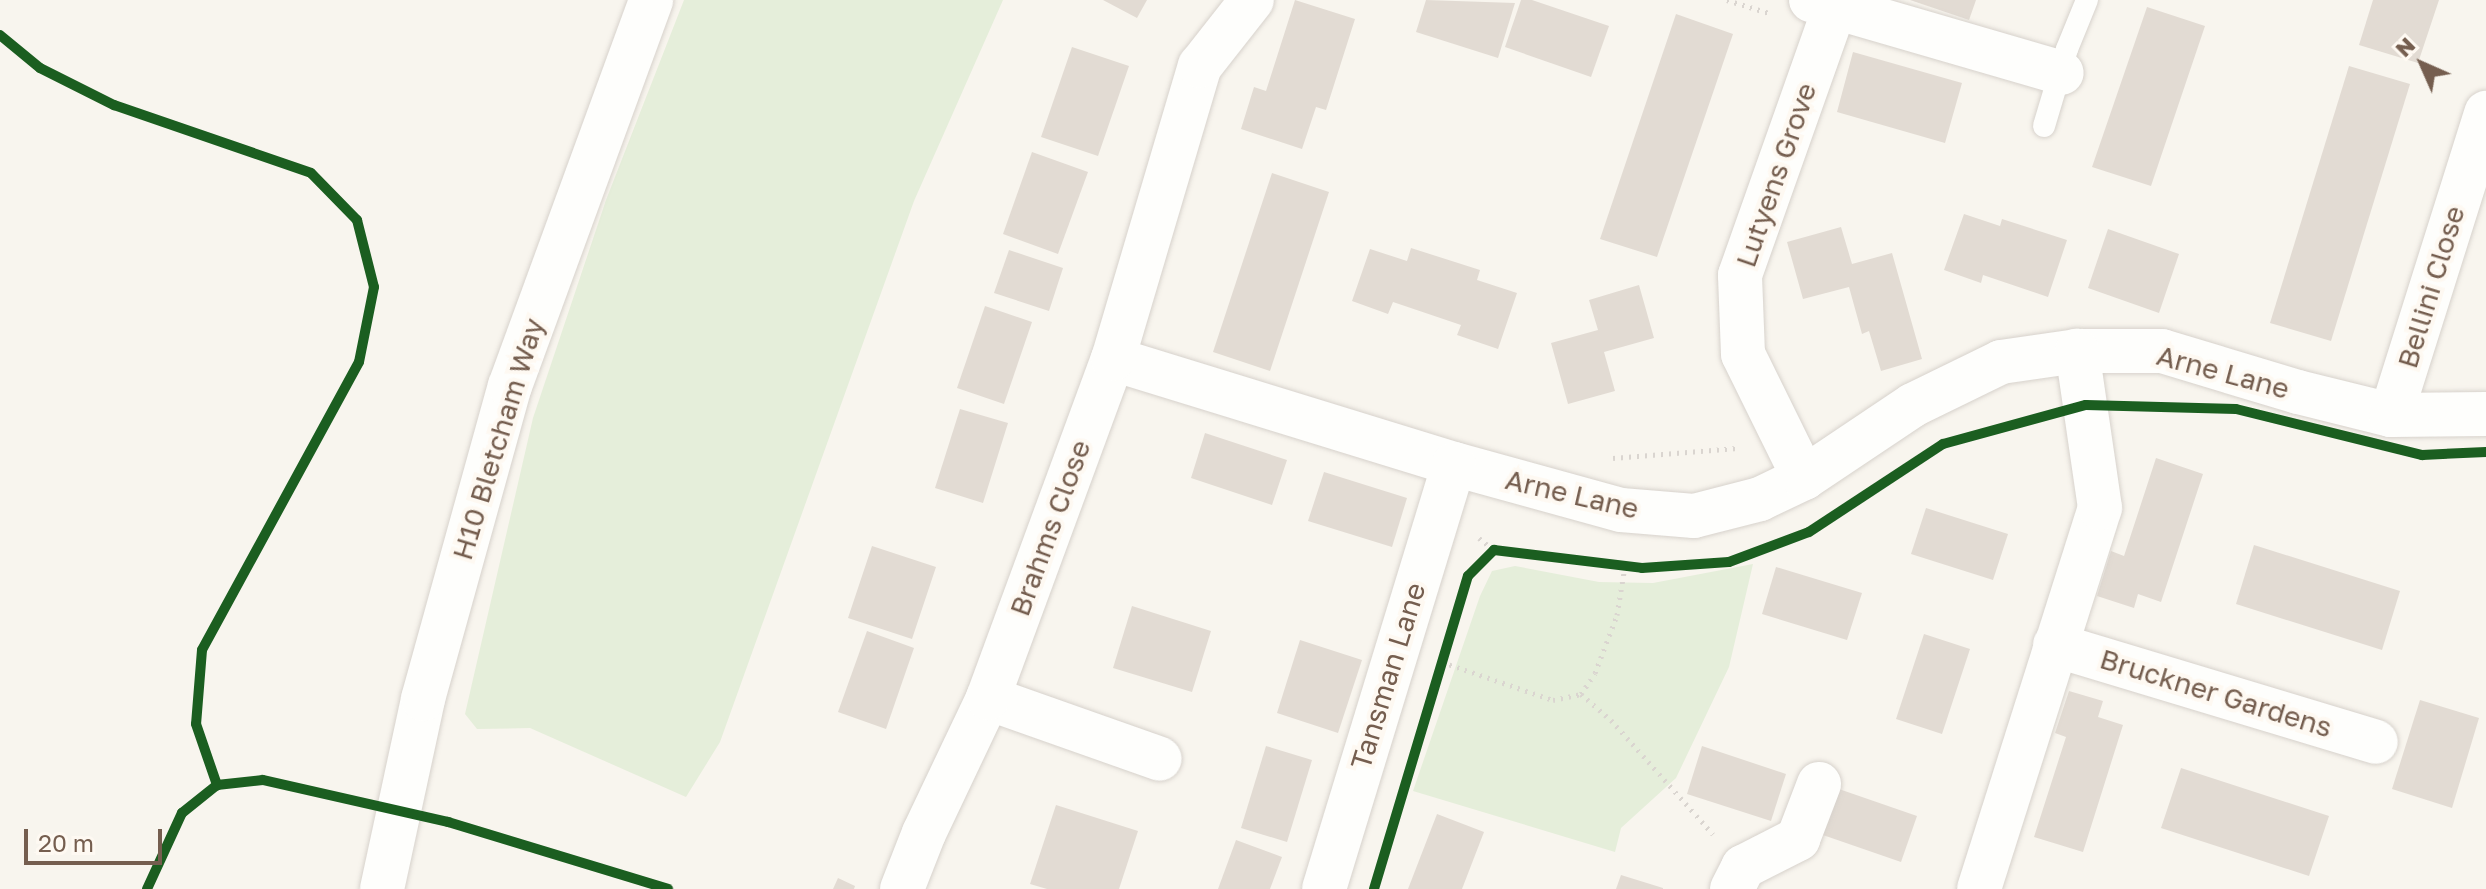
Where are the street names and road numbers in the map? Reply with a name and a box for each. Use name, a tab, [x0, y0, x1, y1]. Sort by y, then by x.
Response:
street label: Lutyens Grove	[1729, 79, 1823, 271]
street label: Bellini Close	[2390, 202, 2472, 372]
street label: H10 Bletcham Way	[445, 314, 551, 564]
street label: Arne Lane	[2153, 338, 2293, 406]
street label: Brahms Close	[1003, 435, 1097, 621]
street label: Arne Lane	[1502, 462, 1642, 526]
street label: Tansman Lane	[1344, 579, 1432, 773]
street label: Bruckner Gardens	[2096, 642, 2336, 744]

